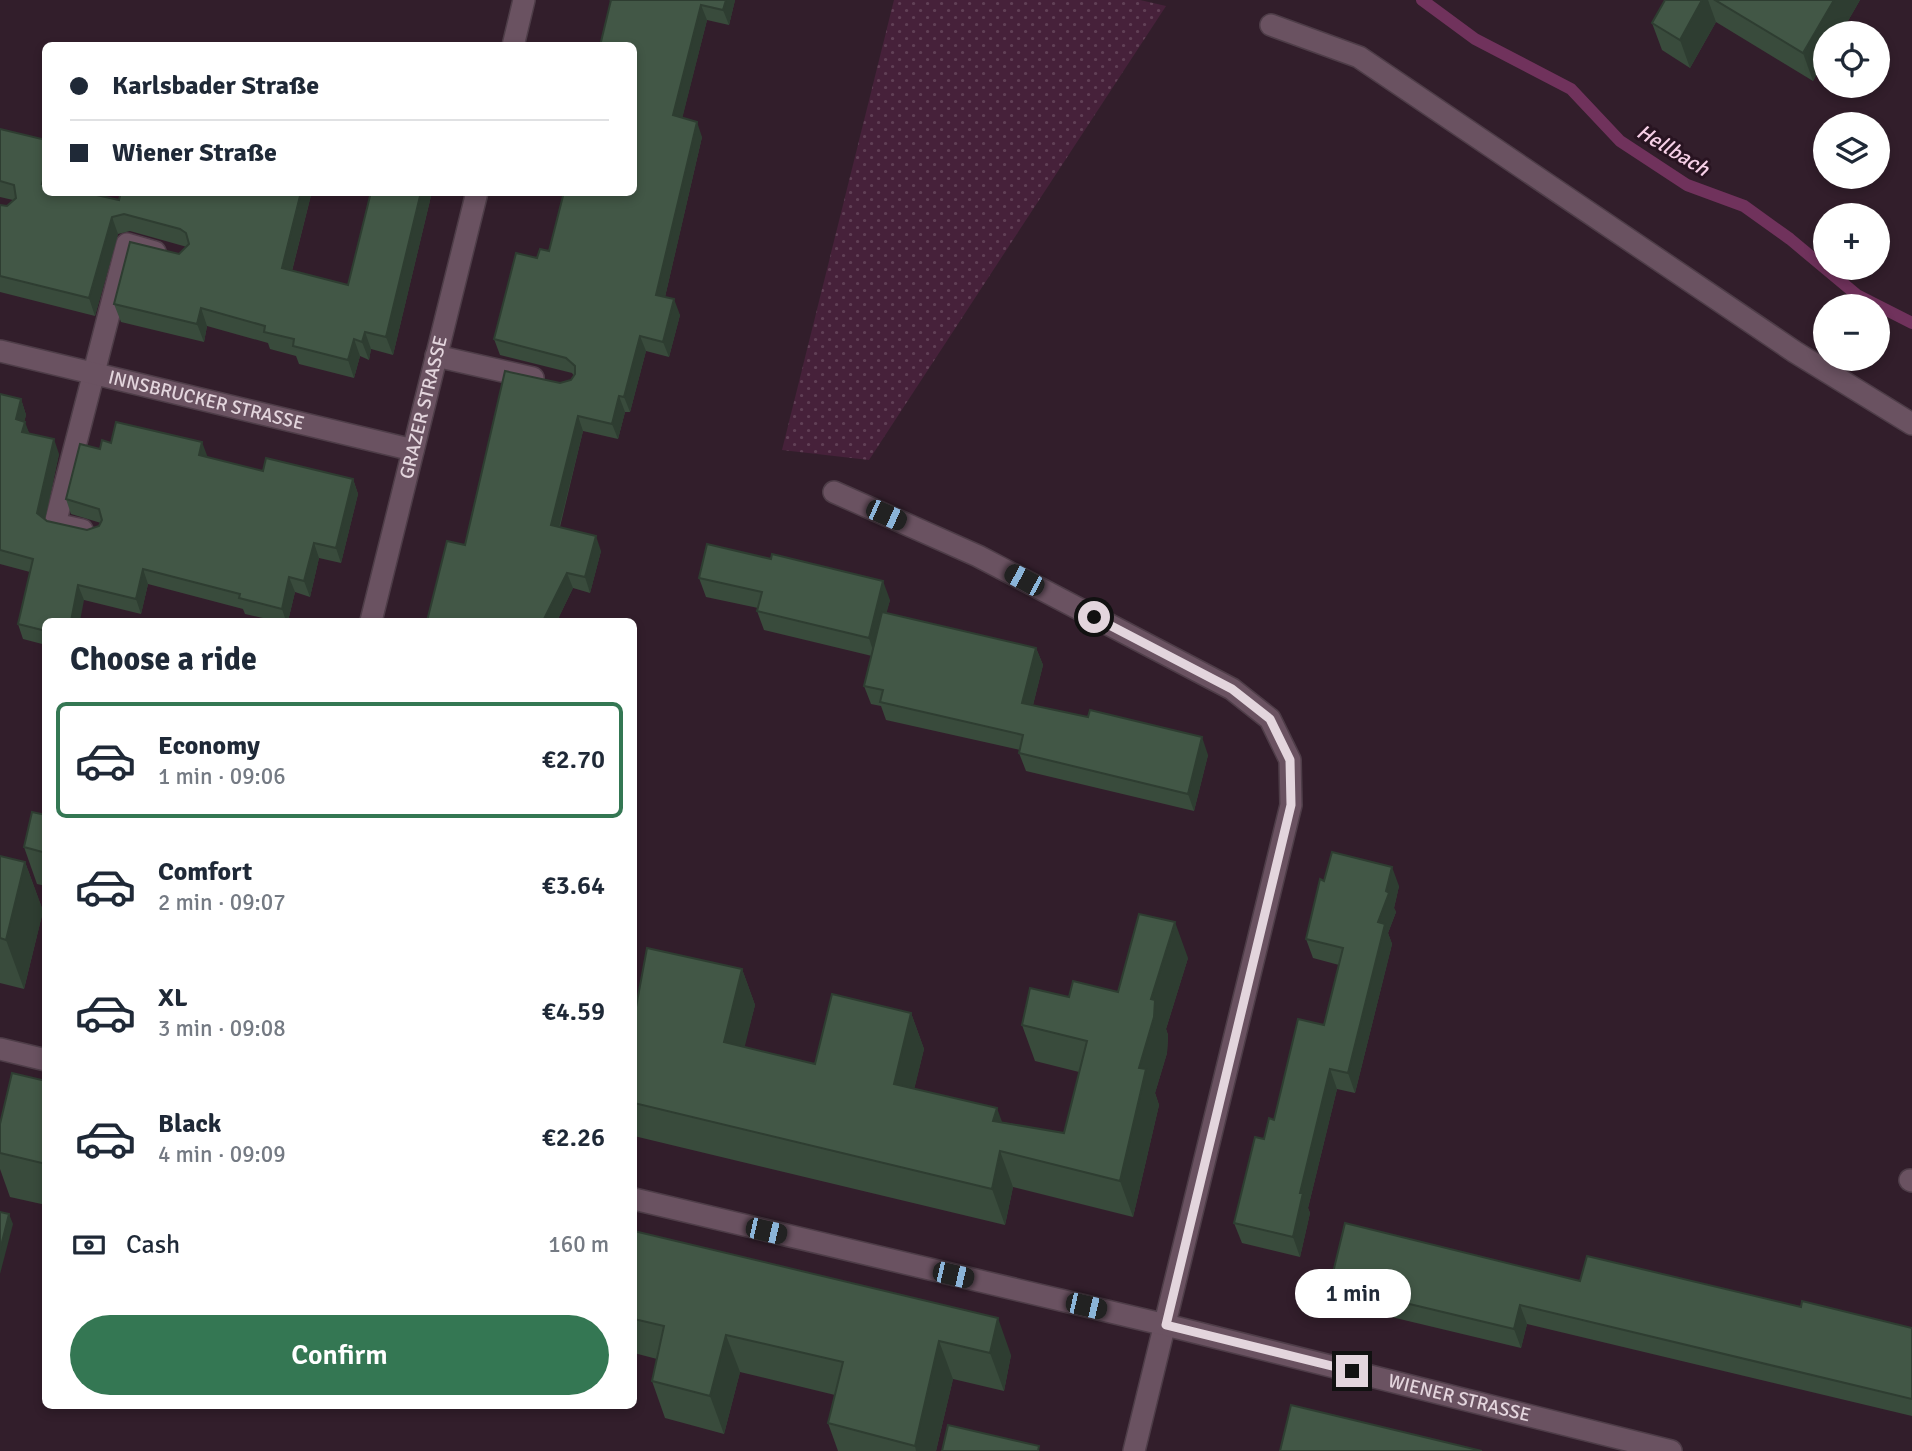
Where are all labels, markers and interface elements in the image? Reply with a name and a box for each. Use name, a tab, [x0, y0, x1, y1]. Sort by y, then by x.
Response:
map controls	[1813, 21, 1890, 371]
button: locate	[1813, 21, 1890, 98]
text: Karlsbader Straße	[112, 70, 319, 102]
button: layers	[1813, 112, 1890, 189]
water label: Hellbach	[1632, 118, 1714, 182]
text: Wiener Straße	[112, 137, 277, 169]
button: +	[1813, 203, 1890, 280]
button: −	[1813, 294, 1890, 371]
street label: GRAZER STRASSE	[395, 333, 453, 482]
street label: INNSBRUCKER STRASSE	[106, 365, 307, 435]
car	[863, 497, 910, 533]
car	[1001, 561, 1048, 599]
route start	[1078, 601, 1110, 633]
text: Choose a ride	[70, 640, 257, 679]
icon: car	[74, 729, 137, 792]
text: Economy	[158, 730, 260, 762]
text: €2.70	[542, 744, 605, 776]
text: 1 min · 09:06	[158, 762, 286, 791]
icon: car	[74, 855, 137, 918]
text: Comfort	[158, 856, 252, 888]
text: €3.64	[542, 870, 605, 902]
text: 2 min · 09:07	[158, 888, 286, 917]
icon: car	[74, 981, 137, 1044]
text: XL	[158, 982, 188, 1014]
text: €4.59	[542, 996, 605, 1028]
text: 3 min · 09:08	[158, 1014, 286, 1043]
icon: car	[74, 1107, 137, 1170]
text: Black	[158, 1108, 221, 1140]
text: €2.26	[542, 1122, 605, 1154]
text: 4 min · 09:09	[158, 1140, 286, 1169]
car	[744, 1216, 789, 1246]
icon: cash	[70, 1226, 108, 1264]
text: Cash	[126, 1229, 180, 1261]
text: 160 m	[548, 1230, 609, 1259]
car	[931, 1260, 976, 1290]
callout: 1 min	[1294, 1270, 1410, 1318]
text: 1 min	[1325, 1279, 1381, 1308]
car	[1064, 1291, 1109, 1321]
button: Confirm	[70, 1315, 609, 1395]
route end	[1336, 1355, 1368, 1387]
street label: WIENER STRASSE	[1385, 1369, 1533, 1428]

